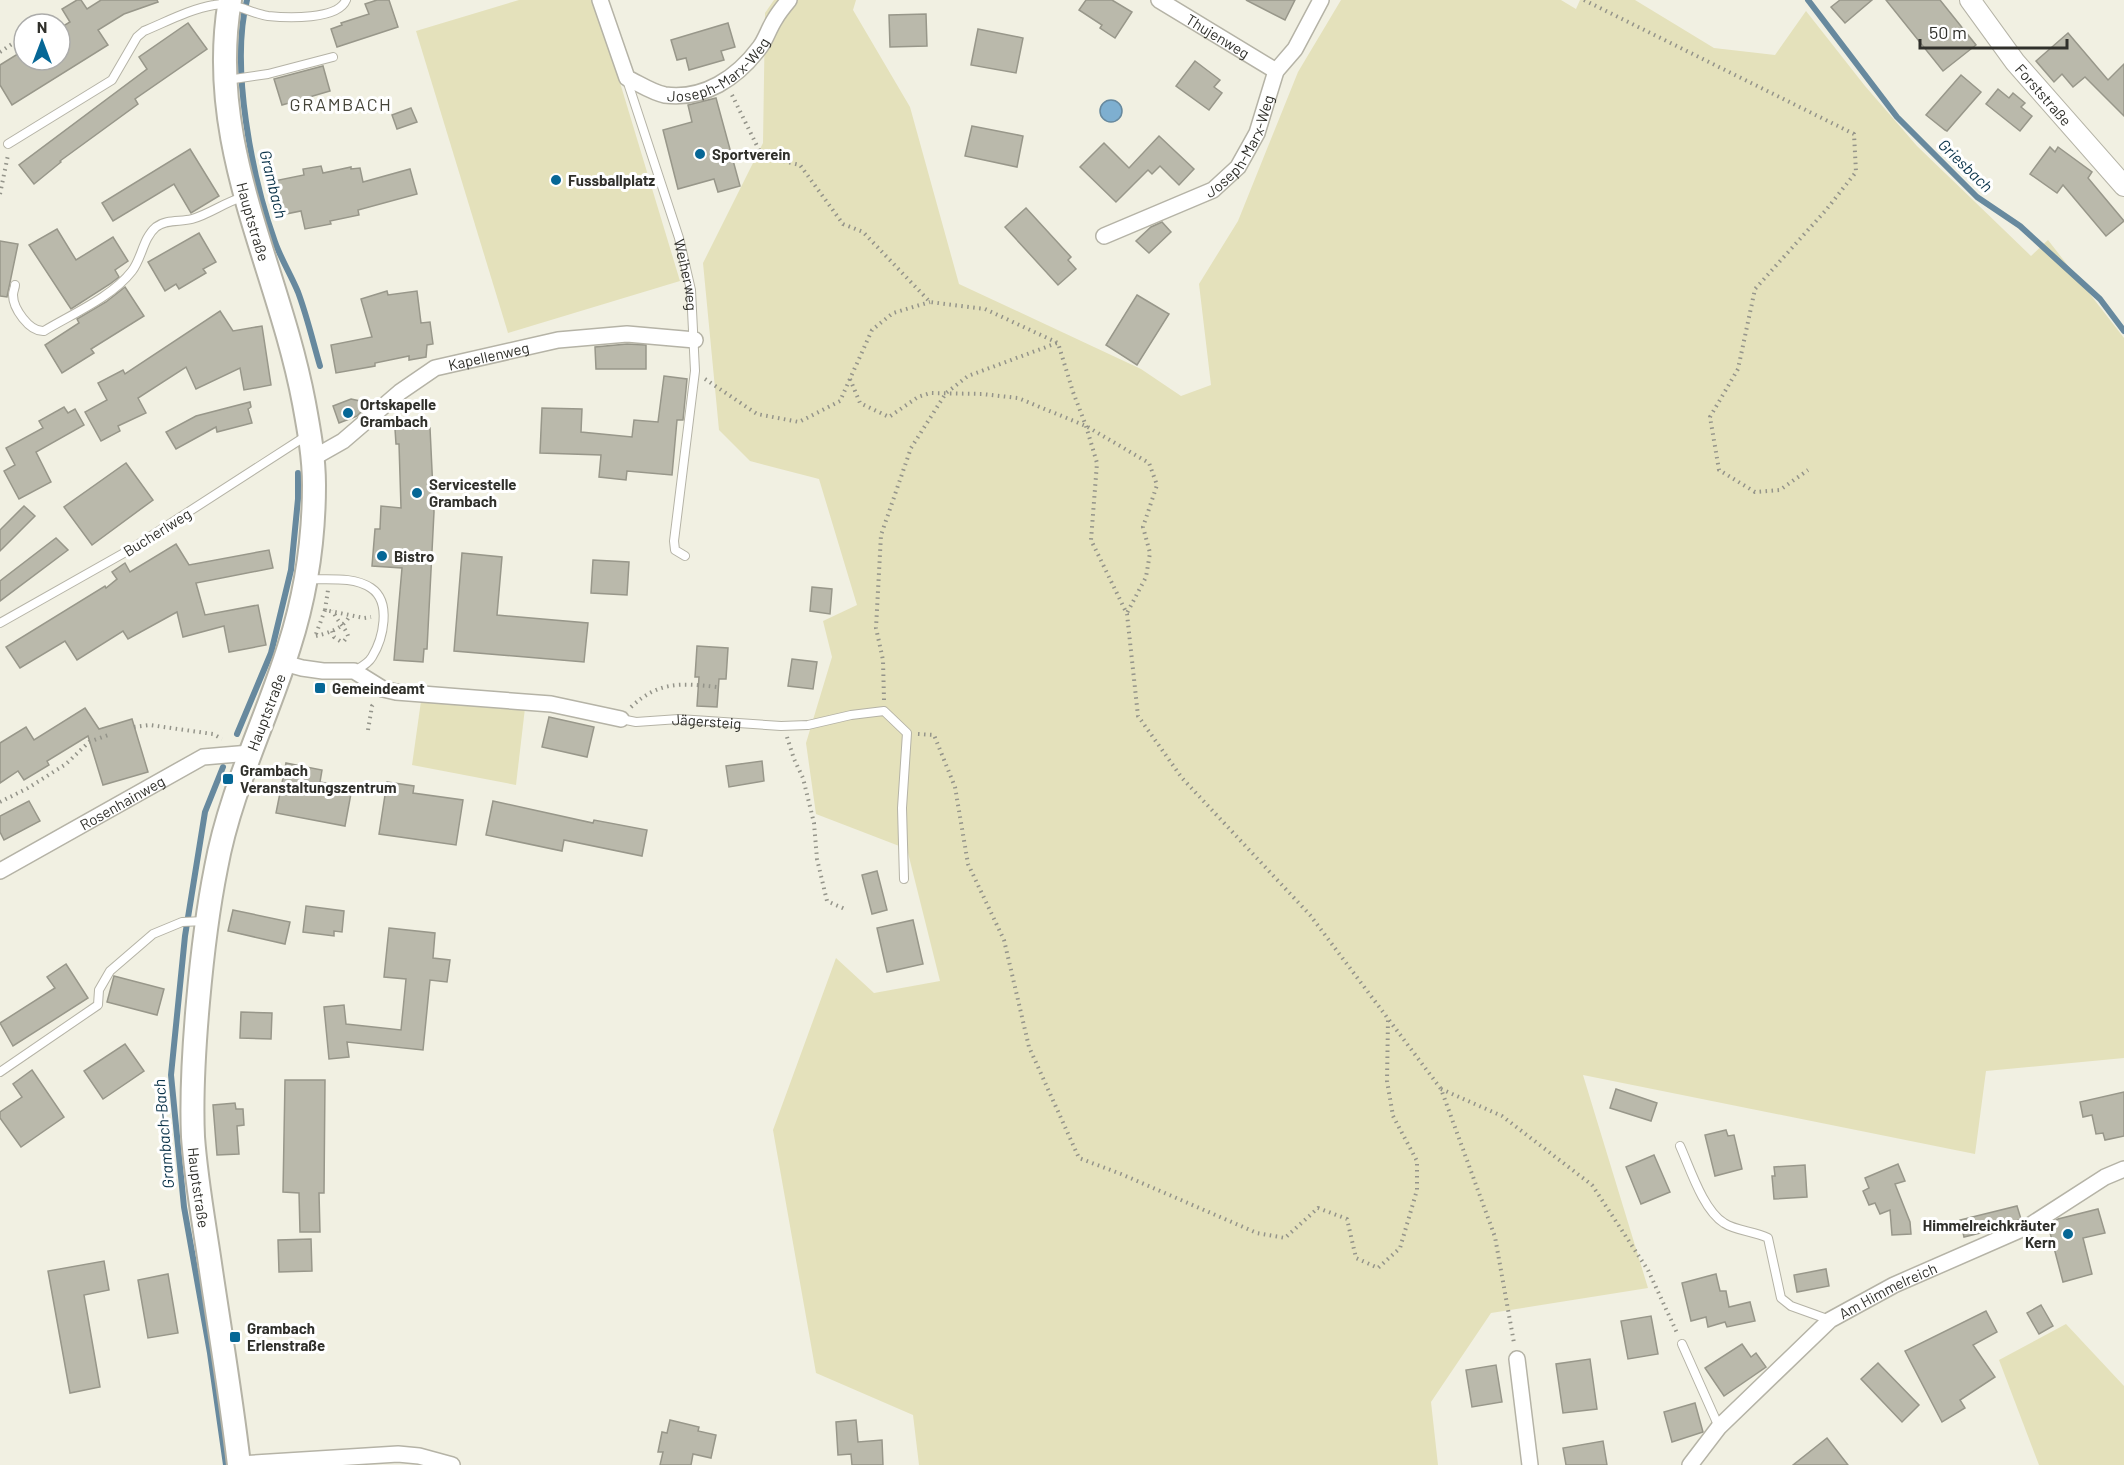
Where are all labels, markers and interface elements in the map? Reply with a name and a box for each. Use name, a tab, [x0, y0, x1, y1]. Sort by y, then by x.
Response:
street label: Thujenweg	[1183, 10, 1253, 62]
north arrow	[12, 12, 72, 72]
scale bar	[1920, 12, 2067, 50]
text: N	[37, 17, 47, 36]
text: 50 m	[1929, 21, 1967, 43]
street label: Joseph-Marx-Weg	[667, 34, 773, 105]
street label: Forststraße	[2012, 60, 2076, 129]
district label: GRAMBACH	[290, 93, 392, 115]
street label: Joseph-Marx-Weg	[1203, 93, 1277, 201]
water label: Griesbach	[1935, 135, 1997, 195]
place label: Sportverein	[712, 145, 791, 163]
marker: Sportverein	[693, 147, 707, 161]
water label: Grambach	[256, 148, 292, 220]
place label: Fussballplatz	[568, 171, 655, 189]
marker: Fussballplatz	[549, 173, 563, 187]
street label: Hauptstraße	[233, 180, 274, 263]
street label: Weiherweg	[671, 237, 701, 311]
street label: Kapellenweg	[446, 338, 531, 374]
place label: Ortskapelle Grambach	[360, 395, 436, 430]
marker: Ortskapelle Grambach	[341, 406, 355, 420]
place label: Servicestelle Grambach	[429, 475, 517, 510]
marker: Servicestelle Grambach	[410, 486, 424, 500]
street label: Bucherlweg	[120, 504, 194, 560]
place label: Bistro	[394, 547, 434, 565]
marker: Bistro	[375, 549, 389, 563]
street label: Hauptstraße	[243, 671, 289, 753]
place label: Gemeindeamt	[332, 679, 425, 697]
marker: Gemeindeamt	[313, 681, 327, 695]
street label: Jägersteig	[671, 710, 742, 732]
place label: Grambach Veranstaltungszentrum	[240, 761, 397, 796]
street label: Rosenhainweg	[76, 771, 168, 833]
marker: Grambach Veranstaltungszentrum	[221, 772, 235, 786]
water label: Grambach-Bach	[149, 1078, 177, 1190]
street label: Hauptstraße	[185, 1146, 213, 1229]
place label: Himmelreichkräuter Kern	[1923, 1216, 2056, 1251]
marker: Himmelreichkräuter Kern	[2061, 1227, 2075, 1241]
street label: Am Himmelreich	[1836, 1258, 1940, 1322]
place label: Grambach Erlenstraße	[247, 1319, 325, 1354]
marker: Grambach Erlenstraße	[228, 1330, 242, 1344]

